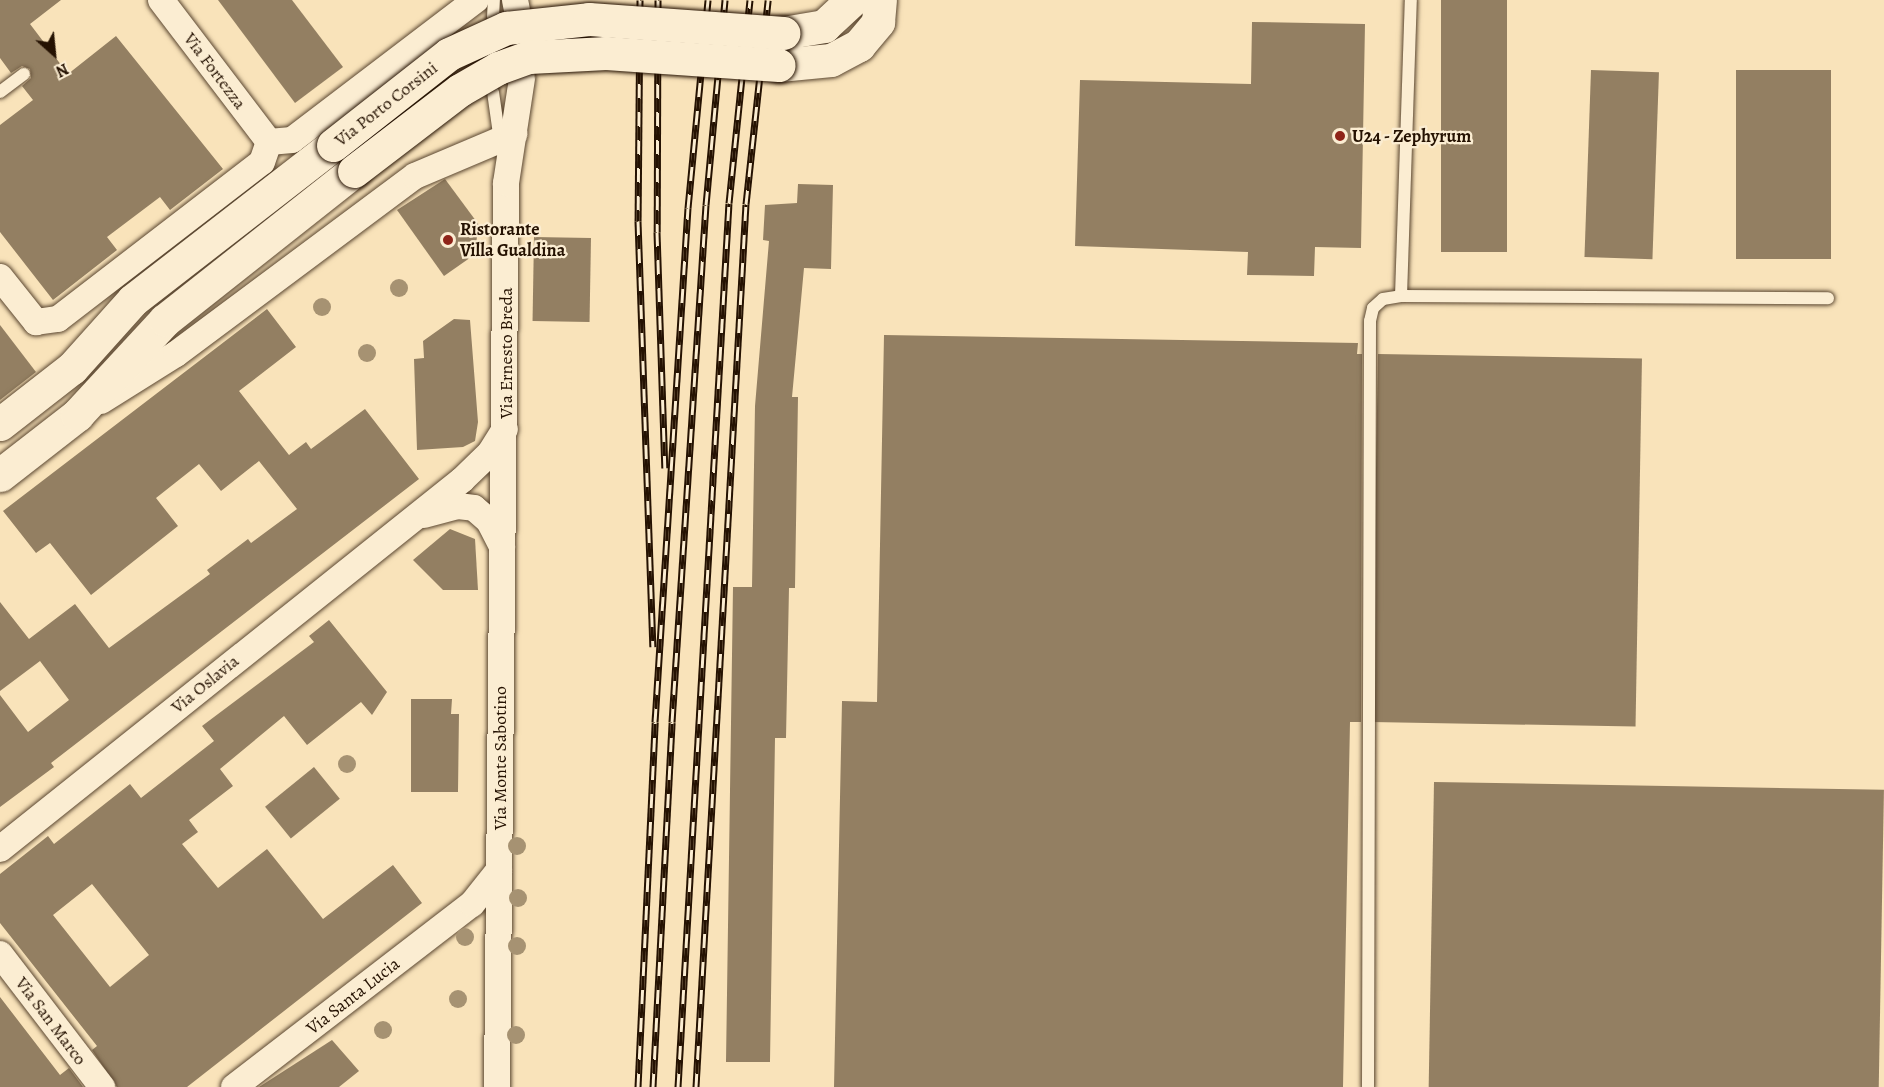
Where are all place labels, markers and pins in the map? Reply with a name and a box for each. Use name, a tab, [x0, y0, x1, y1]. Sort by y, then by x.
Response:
place label: U24 - Zephyrum	[1352, 125, 1472, 147]
marker: U24 - Zephyrum	[1333, 129, 1347, 143]
place label: Ristorante Villa Gualdina	[460, 219, 565, 262]
marker: Ristorante Villa Gualdina	[441, 233, 455, 247]

